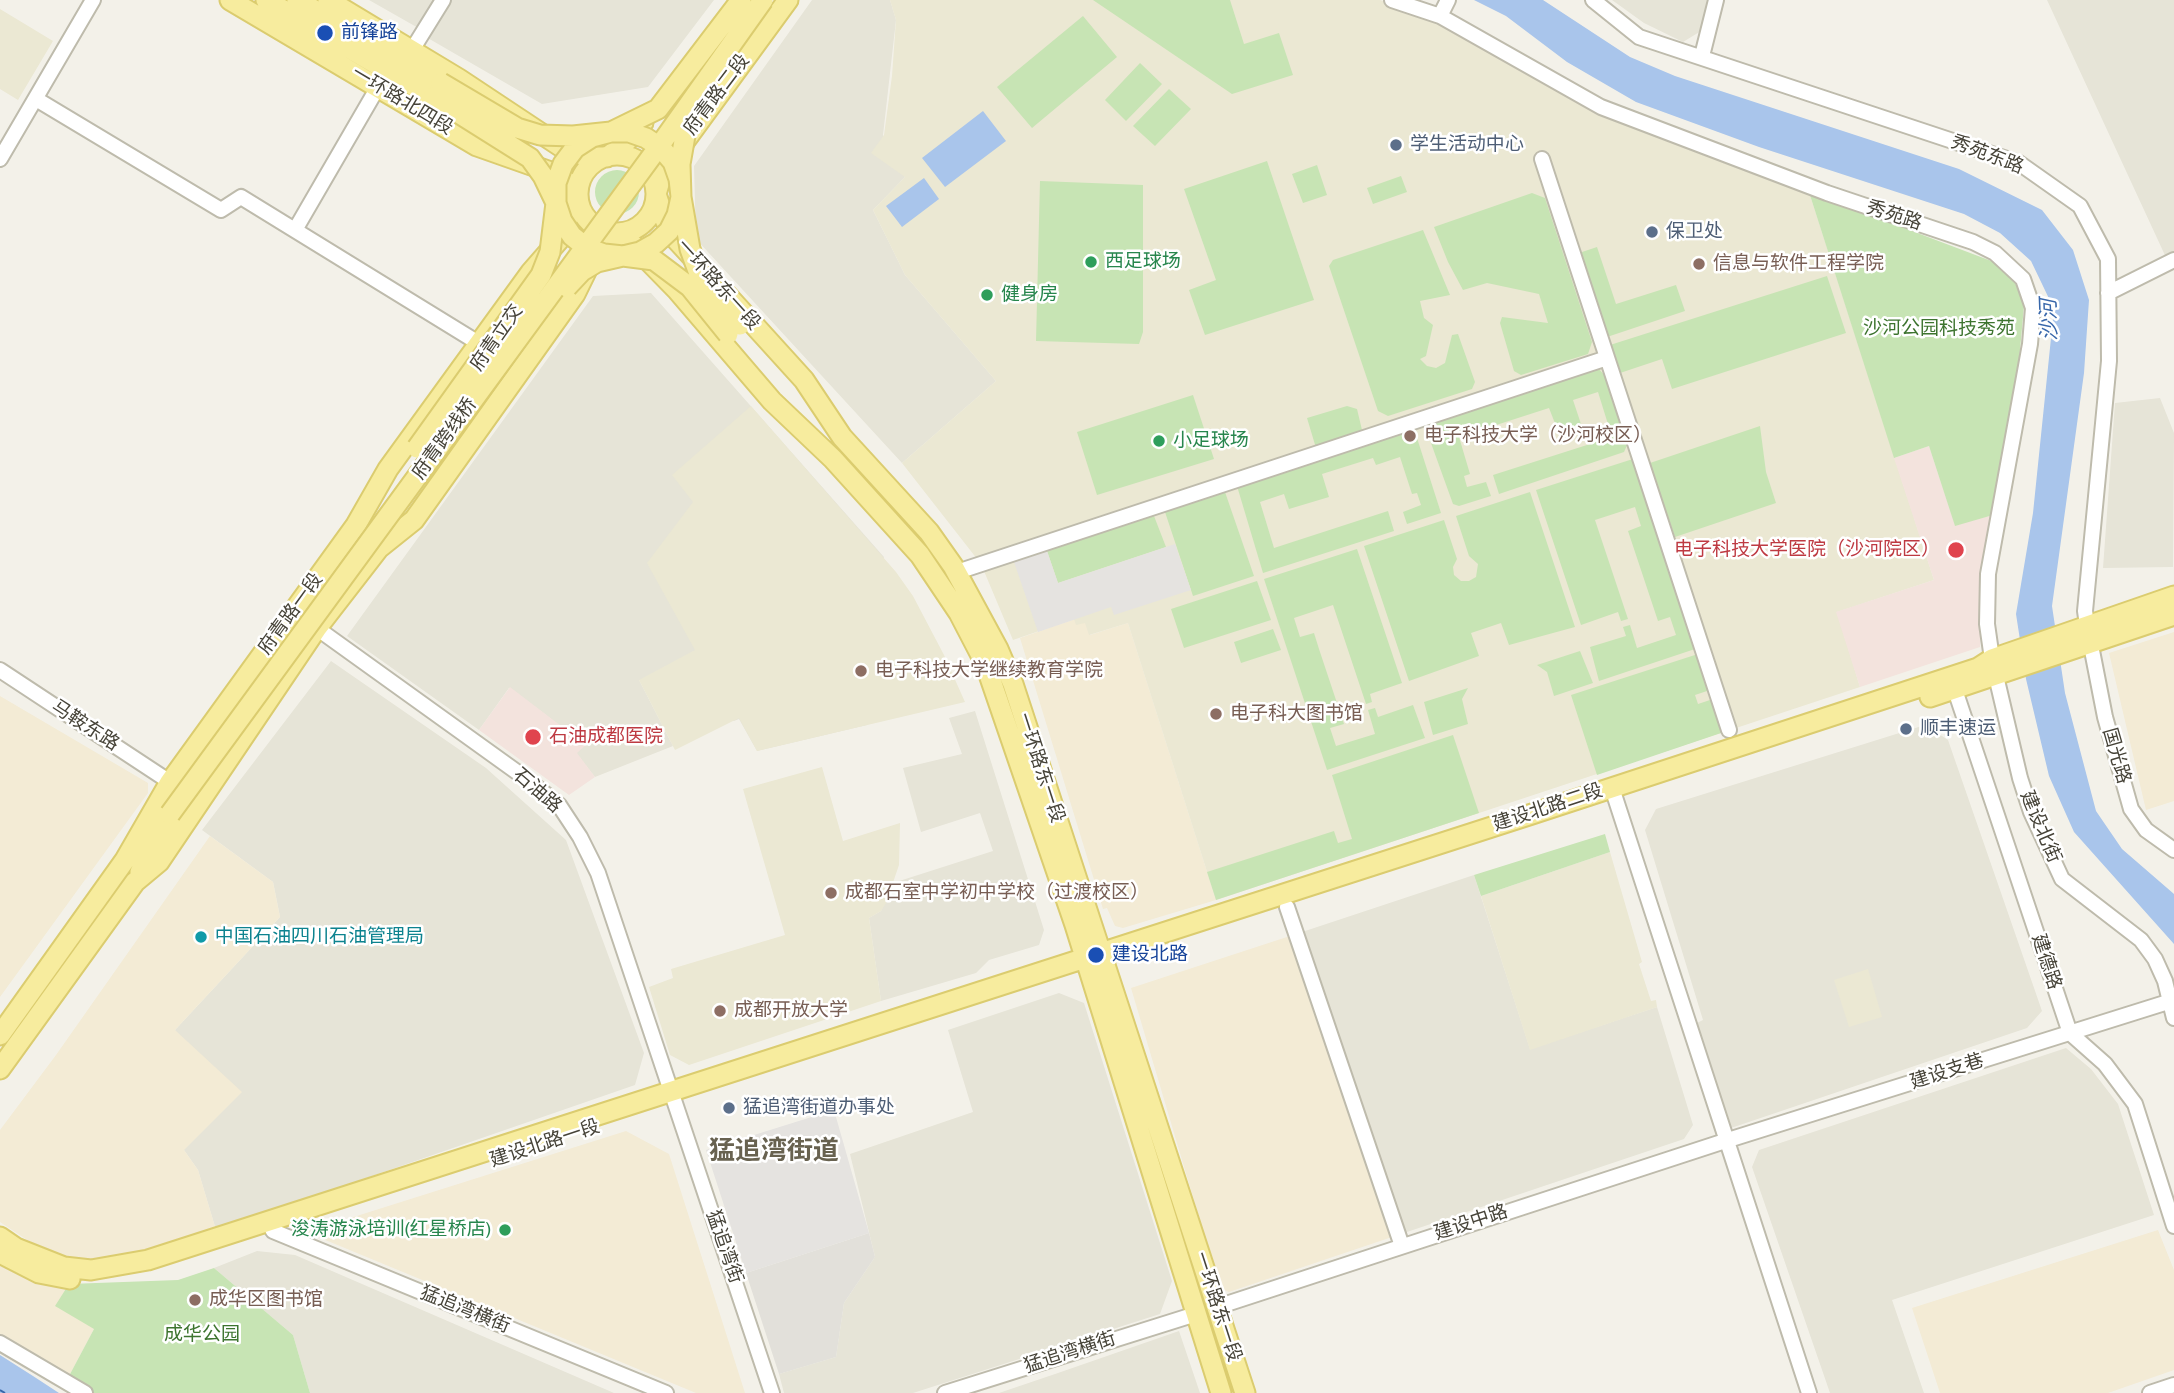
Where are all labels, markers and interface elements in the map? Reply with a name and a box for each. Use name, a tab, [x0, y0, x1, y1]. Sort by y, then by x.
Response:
place label: 前锋路	[341, 22, 398, 44]
marker: 前锋路	[315, 23, 335, 43]
street label: 府青路二段	[679, 50, 755, 140]
street label: 一环路北四段	[347, 62, 457, 140]
street label: 秀苑东路	[1947, 131, 2027, 179]
place label: 学生活动中心	[1410, 134, 1524, 156]
marker: 学生活动中心	[1388, 137, 1404, 153]
street label: 秀苑路	[1863, 196, 1925, 236]
place label: 保卫处	[1666, 221, 1723, 243]
marker: 保卫处	[1644, 224, 1660, 240]
street label: 一环路东一段	[671, 235, 765, 335]
place label: 西足球场	[1105, 251, 1181, 273]
place label: 信息与软件工程学院	[1713, 253, 1884, 275]
marker: 西足球场	[1083, 254, 1099, 270]
marker: 信息与软件工程学院	[1691, 256, 1707, 272]
place label: 健身房	[1001, 284, 1058, 306]
marker: 健身房	[979, 287, 995, 303]
water label: 沙河	[2037, 299, 2063, 341]
street label: 府青立交	[466, 300, 528, 376]
park label: 沙河公园科技秀苑	[1863, 318, 2015, 340]
street label: 府青跨线桥	[408, 394, 482, 484]
place label: 电子科技大学（沙河校区）	[1424, 425, 1652, 447]
marker: 电子科技大学（沙河校区）	[1402, 428, 1418, 444]
place label: 小足球场	[1173, 430, 1249, 452]
marker: 小足球场	[1151, 433, 1167, 449]
place label: 电子科技大学医院（沙河院区）	[1674, 539, 1940, 561]
marker: 电子科技大学医院（沙河院区）	[1946, 540, 1966, 560]
street label: 府青路一段	[254, 569, 328, 659]
place label: 电子科技大学继续教育学院	[875, 660, 1103, 682]
marker: 电子科技大学继续教育学院	[853, 663, 869, 679]
street label: 马鞍东路	[47, 696, 123, 756]
place label: 电子科大图书馆	[1230, 703, 1363, 725]
marker: 电子科大图书馆	[1208, 706, 1224, 722]
street label: 一环路东一段	[1012, 710, 1068, 826]
place label: 顺丰速运	[1920, 718, 1996, 740]
marker: 顺丰速运	[1898, 721, 1914, 737]
street label: 国光路	[2097, 725, 2135, 787]
place label: 石油成都医院	[549, 726, 663, 748]
marker: 石油成都医院	[523, 727, 543, 747]
street label: 石油路	[508, 764, 566, 818]
street label: 建设北路二段	[1490, 780, 1606, 836]
street label: 建设北街	[2015, 788, 2065, 866]
place label: 成都石室中学初中学校（过渡校区）	[845, 882, 1149, 904]
marker: 成都石室中学初中学校（过渡校区）	[823, 885, 839, 901]
place label: 中国石油四川石油管理局	[215, 926, 424, 948]
marker: 中国石油四川石油管理局	[193, 929, 209, 945]
street label: 建德路	[2026, 931, 2066, 993]
place label: 建设北路	[1112, 944, 1188, 966]
marker: 建设北路	[1086, 945, 1106, 965]
place label: 成都开放大学	[734, 1000, 848, 1022]
marker: 成都开放大学	[712, 1003, 728, 1019]
street label: 建设支巷	[1907, 1049, 1987, 1095]
place label: 猛追湾街道办事处	[743, 1097, 895, 1119]
marker: 猛追湾街道办事处	[721, 1100, 737, 1116]
street label: 建设北路一段	[487, 1116, 603, 1172]
district label: 猛追湾街道	[709, 1136, 839, 1168]
street label: 建设中路	[1431, 1200, 1511, 1246]
street label: 猛追湾街	[701, 1207, 747, 1287]
place label: 浚涛游泳培训(红星桥店)	[291, 1219, 491, 1241]
marker: 浚涛游泳培训(红星桥店)	[497, 1222, 513, 1238]
street label: 一环路东一段	[1189, 1249, 1245, 1365]
street label: 猛追湾横街	[417, 1282, 513, 1338]
place label: 成华区图书馆	[209, 1289, 323, 1311]
marker: 成华区图书馆	[187, 1292, 203, 1308]
park label: 成华公园	[164, 1324, 240, 1346]
street label: 猛追湾横街	[1021, 1327, 1119, 1379]

